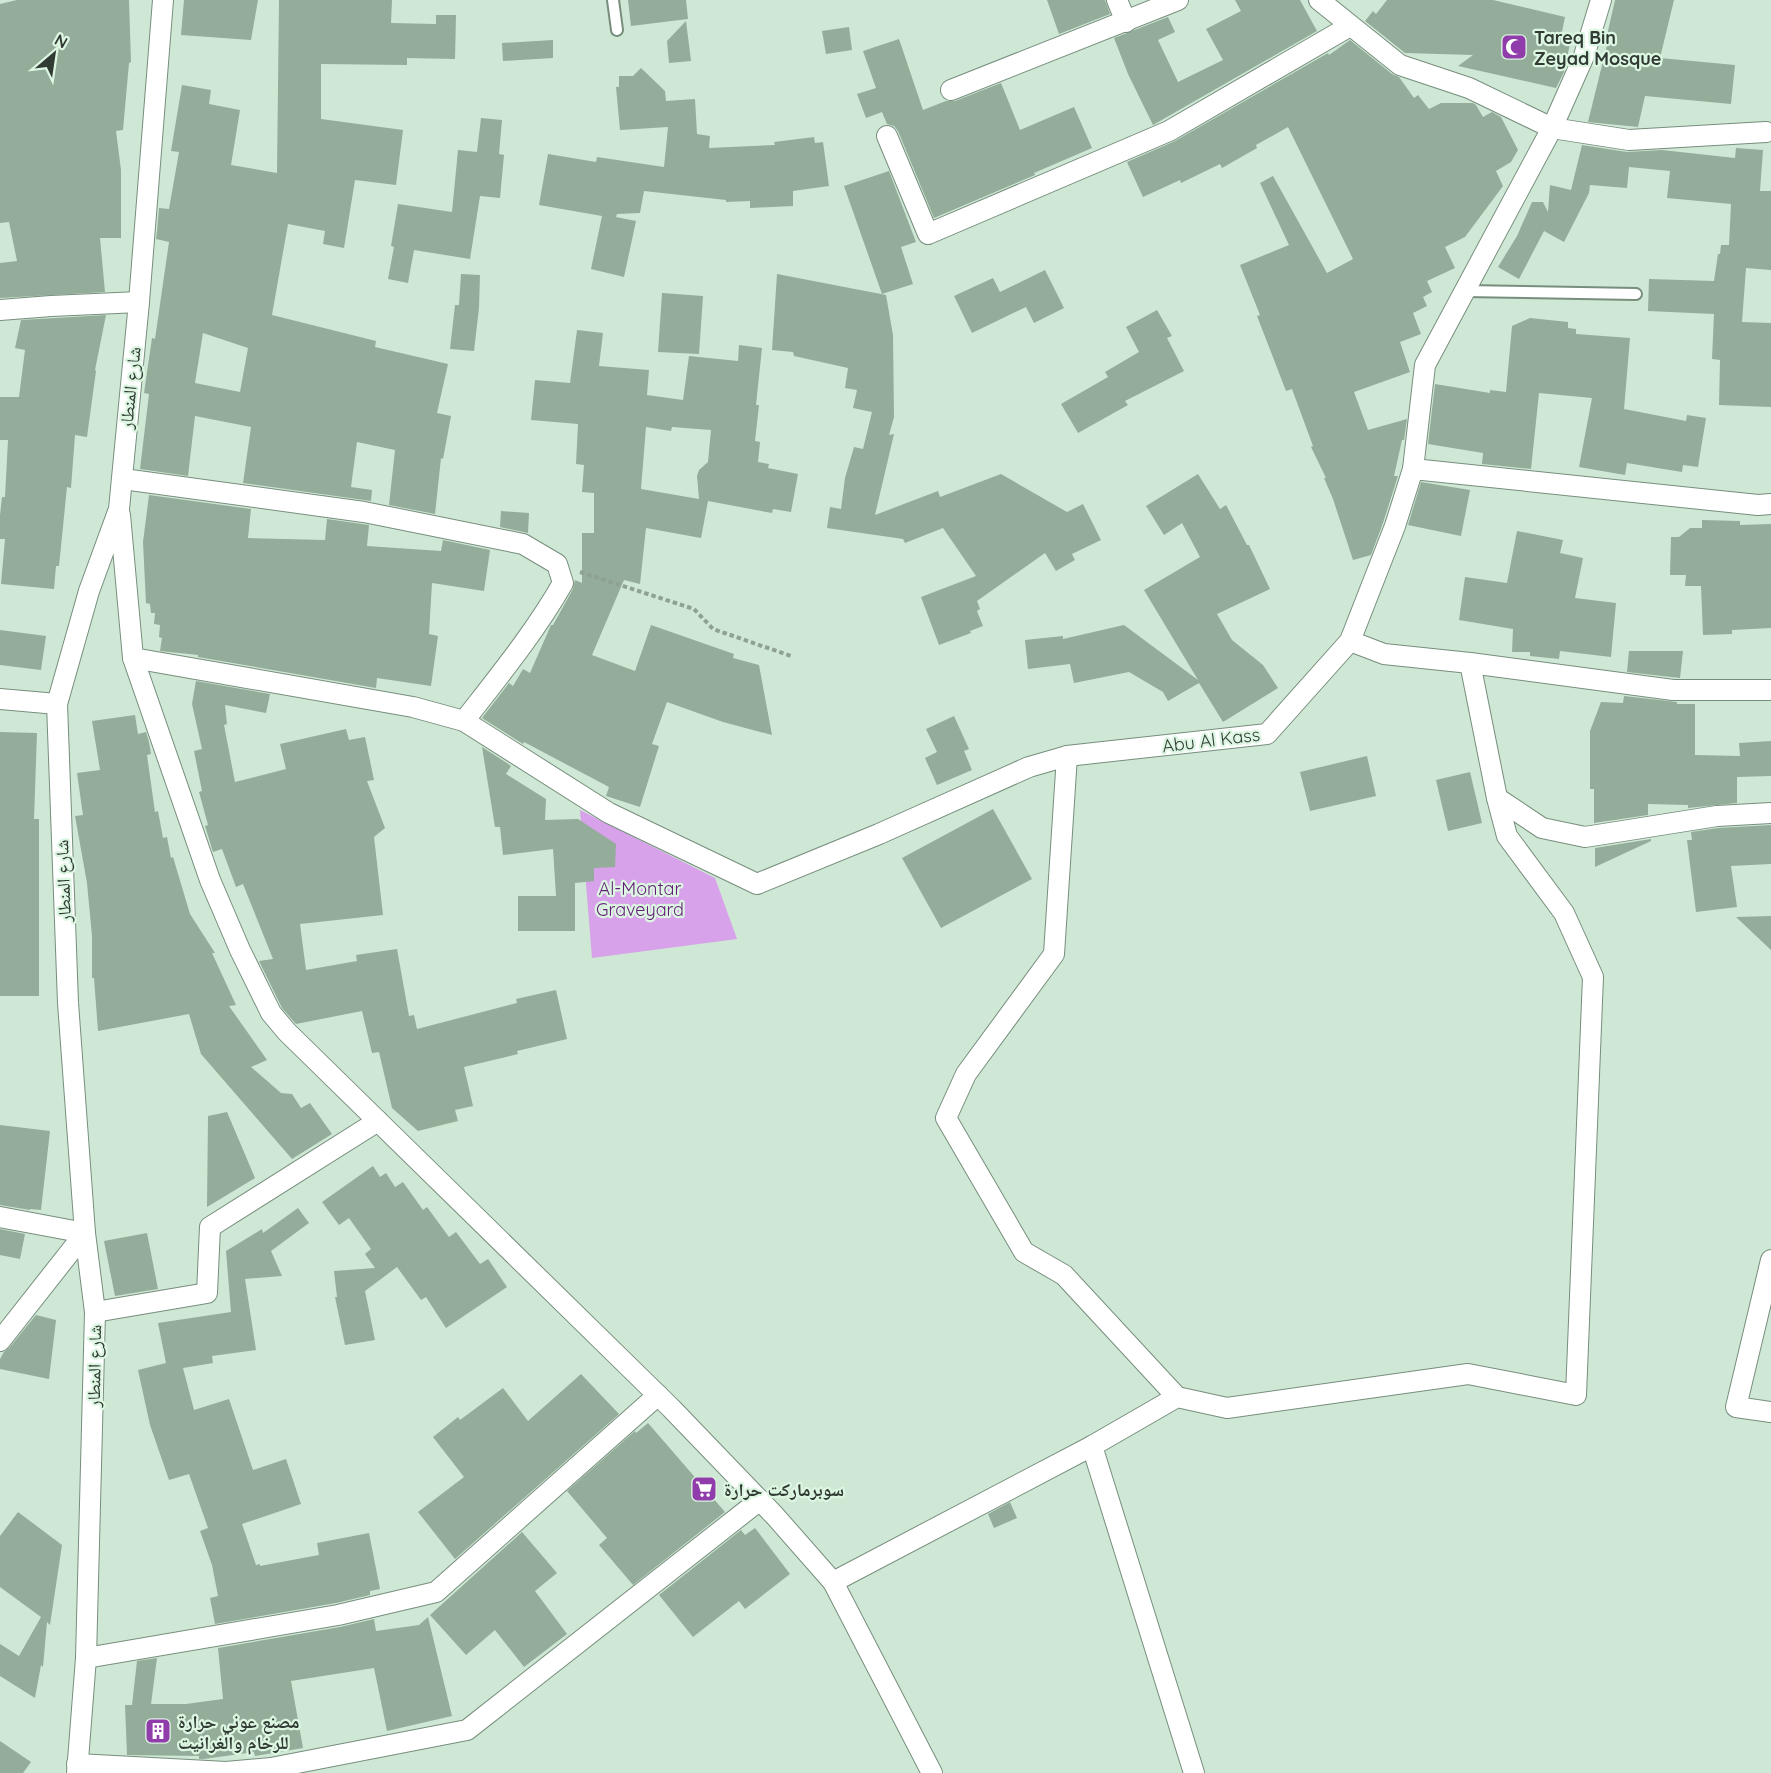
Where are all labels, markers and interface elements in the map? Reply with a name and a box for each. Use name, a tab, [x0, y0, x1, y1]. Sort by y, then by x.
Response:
north arrow	[24, 24, 84, 84]
place label: Tareq Bin Zeyad Mosque	[1534, 26, 1661, 70]
text: N	[51, 29, 71, 52]
mosque icon: Tareq Bin Zeyad Mosque	[1499, 32, 1529, 62]
street label: شارع المنطار	[114, 346, 146, 431]
street label: Abu Al Kass	[1161, 723, 1261, 757]
street label: شارع المنطار	[50, 839, 76, 924]
park label: Al-Montar Graveyard	[596, 877, 684, 921]
street label: شارع المنطار	[82, 1324, 106, 1409]
supermarket icon: سوبرماركت حرارة	[689, 1474, 719, 1504]
place label: سوبرماركت حرارة	[724, 1478, 844, 1501]
place label: مصنع عوني حرارة للرخام والغرانيت	[178, 1710, 299, 1755]
building icon: مصنع عوني حرارة للرخام والغرانيت	[143, 1716, 173, 1746]

